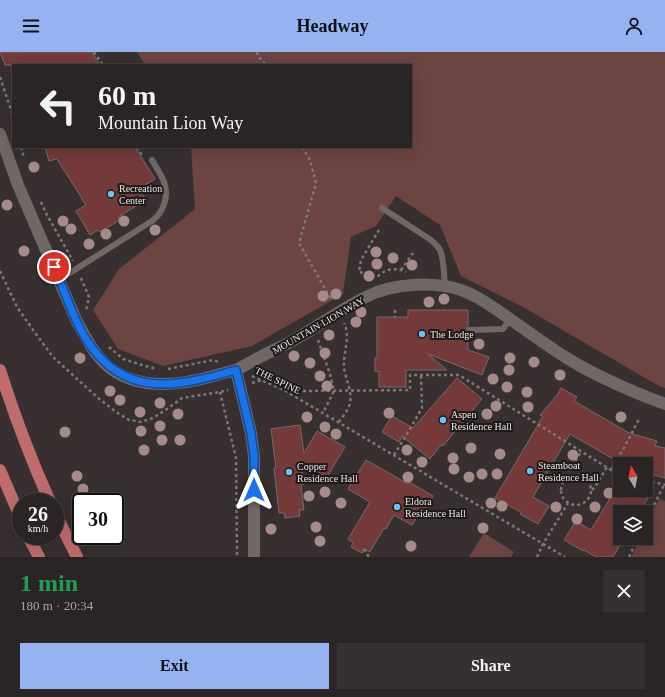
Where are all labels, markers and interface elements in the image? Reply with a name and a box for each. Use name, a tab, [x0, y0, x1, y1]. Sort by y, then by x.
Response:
icon: menu	[20, 15, 42, 37]
icon: person	[623, 15, 645, 37]
text: Headway	[297, 16, 369, 36]
icon: left	[32, 80, 84, 132]
text: 60 m	[98, 80, 156, 111]
text: Mountain Lion Way	[98, 113, 243, 133]
place label: Recreation Center	[119, 183, 162, 206]
marker: Recreation Center	[106, 189, 116, 199]
pin	[37, 250, 71, 284]
icon: arrive	[43, 256, 65, 278]
street label: MOUNTAIN LION WAY	[270, 295, 366, 356]
marker: The Lodge	[417, 329, 427, 339]
place label: The Lodge	[430, 329, 474, 340]
street label: THE SPINE	[253, 365, 303, 396]
place label: Aspen Residence Hall	[451, 409, 512, 432]
marker: Aspen Residence Hall	[438, 415, 448, 425]
north arrow	[613, 457, 653, 497]
map controls	[613, 457, 653, 545]
place label: Steamboat Residence Hall	[538, 460, 599, 483]
place label: Copper Residence Hall	[297, 461, 358, 484]
marker: Steamboat Residence Hall	[525, 466, 535, 476]
marker: Copper Residence Hall	[284, 467, 294, 477]
position arrow	[233, 469, 275, 511]
speed limit sign: 30	[72, 493, 124, 545]
place label: Eldora Residence Hall	[405, 496, 466, 519]
marker: Eldora Residence Hall	[392, 502, 402, 512]
text: 26	[28, 503, 48, 525]
button: layers	[613, 505, 653, 545]
text: km/h	[28, 523, 48, 534]
text: 1 min	[20, 570, 78, 596]
button: close	[603, 570, 645, 612]
text: 180 m · 20:34	[20, 598, 93, 613]
button: Exit	[20, 643, 329, 689]
button: Share	[337, 643, 645, 689]

